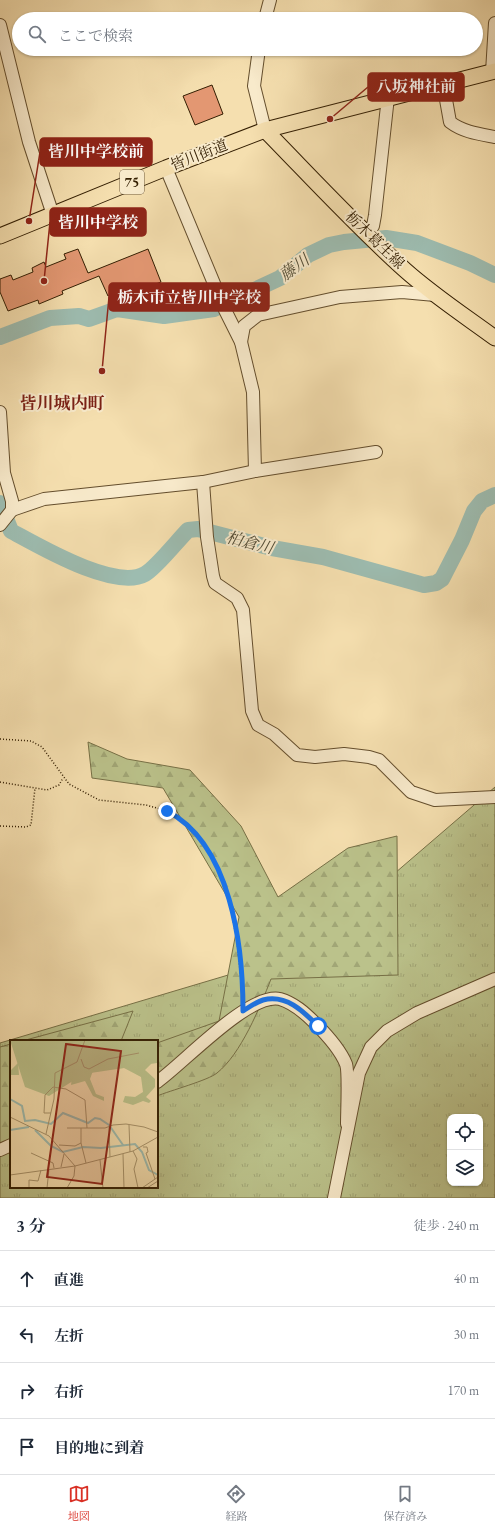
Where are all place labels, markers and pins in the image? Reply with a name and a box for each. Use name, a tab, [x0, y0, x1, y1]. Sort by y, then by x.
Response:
callout: 八坂神社前	[368, 73, 464, 101]
callout: 皆川中学校前	[40, 138, 152, 166]
callout: 皆川中学校	[50, 208, 146, 236]
callout: 栃木市立皆川中学校	[109, 283, 269, 311]

